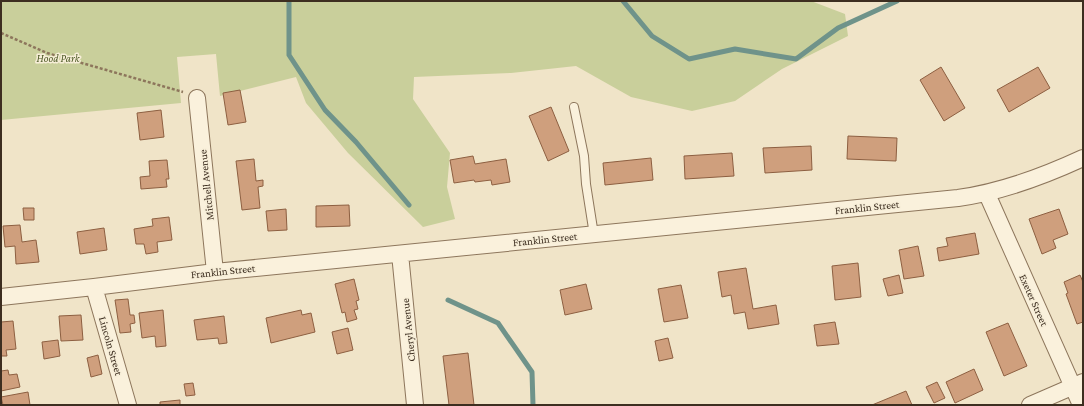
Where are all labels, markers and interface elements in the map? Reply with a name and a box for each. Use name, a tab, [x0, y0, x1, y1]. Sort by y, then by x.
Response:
park label: Hood Park	[37, 52, 81, 64]
street label: Mitchell Avenue	[196, 149, 216, 221]
street label: Franklin Street	[834, 198, 900, 216]
street label: Franklin Street	[512, 230, 578, 248]
street label: Franklin Street	[190, 262, 256, 280]
street label: Exeter Street	[1017, 272, 1051, 328]
street label: Cheryl Avenue	[399, 297, 418, 362]
street label: Lincoln Street	[97, 315, 125, 377]

